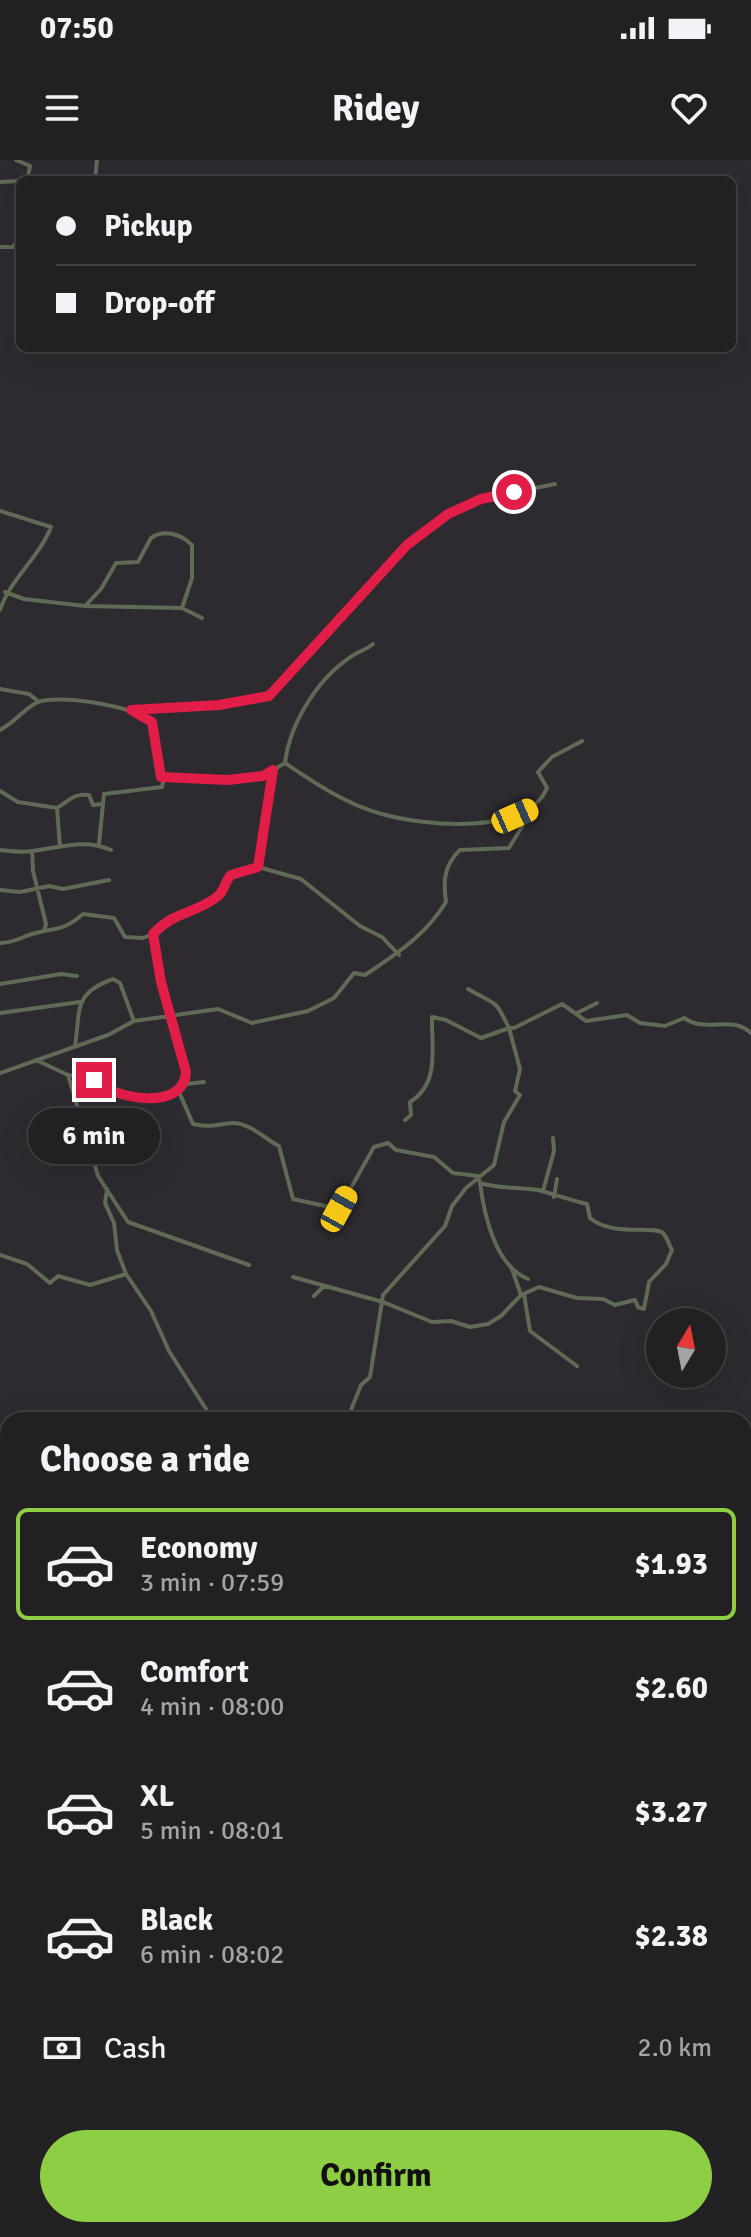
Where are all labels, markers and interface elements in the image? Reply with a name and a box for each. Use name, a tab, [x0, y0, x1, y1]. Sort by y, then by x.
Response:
text: 07:50	[40, 10, 114, 47]
icon: menu	[40, 86, 84, 130]
text: Ridey	[332, 86, 419, 131]
icon: heart	[667, 86, 711, 130]
text: Pickup	[104, 208, 193, 245]
text: Drop-off	[104, 285, 214, 322]
route start	[496, 474, 532, 510]
car	[488, 795, 542, 837]
route end	[76, 1062, 112, 1098]
callout: 6 min	[28, 1108, 160, 1164]
text: 6 min	[63, 1120, 125, 1152]
car	[317, 1182, 361, 1236]
north arrow	[646, 1308, 726, 1388]
map controls	[646, 1308, 726, 1388]
text: Choose a ride	[40, 1437, 250, 1482]
icon: car	[44, 1528, 116, 1600]
text: Economy	[140, 1530, 257, 1567]
text: $1.93	[635, 1546, 708, 1583]
text: 3 min · 07:59	[140, 1567, 284, 1599]
icon: car	[44, 1652, 116, 1724]
text: Comfort	[140, 1654, 249, 1691]
text: $2.60	[635, 1670, 708, 1707]
text: 4 min · 08:00	[140, 1691, 284, 1723]
icon: car	[44, 1776, 116, 1848]
text: XL	[140, 1778, 174, 1815]
text: $3.27	[635, 1794, 708, 1831]
text: 5 min · 08:01	[140, 1815, 284, 1847]
icon: car	[44, 1900, 116, 1972]
text: Black	[140, 1902, 213, 1939]
text: $2.38	[635, 1918, 708, 1955]
text: 6 min · 08:02	[140, 1939, 284, 1971]
icon: cash	[40, 2026, 84, 2070]
text: Cash	[104, 2030, 167, 2067]
text: 2.0 km	[638, 2032, 712, 2064]
button: Confirm	[40, 2130, 712, 2222]

